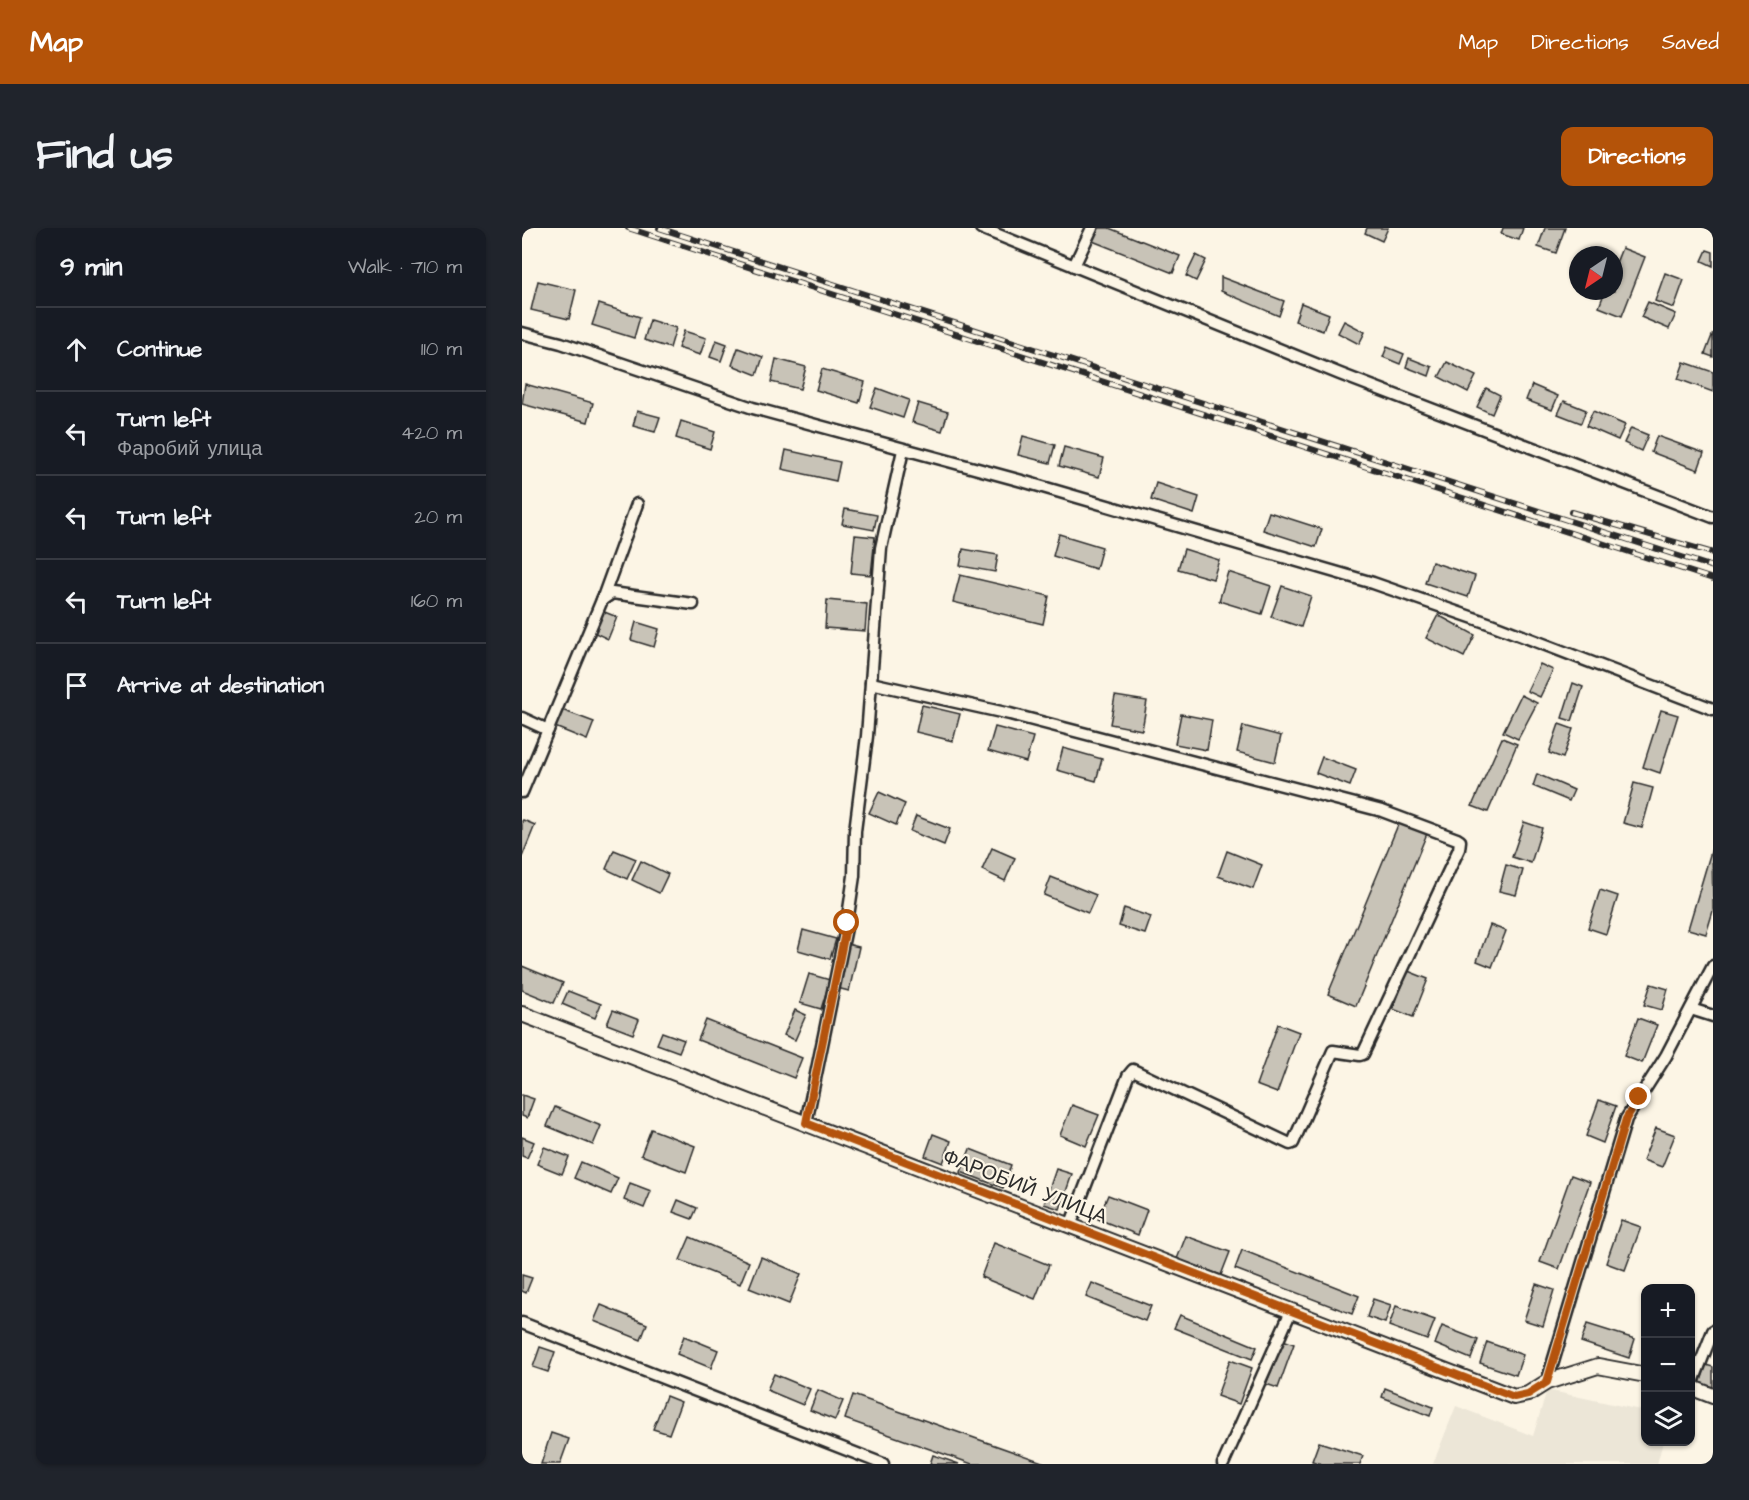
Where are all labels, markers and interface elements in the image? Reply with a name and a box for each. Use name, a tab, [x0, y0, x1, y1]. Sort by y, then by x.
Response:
text: Map	[30, 23, 83, 62]
text: Map	[1458, 28, 1498, 57]
text: Directions	[1531, 28, 1629, 57]
text: Saved	[1662, 28, 1719, 57]
text: Find us	[36, 127, 173, 185]
button: Directions	[1561, 127, 1713, 186]
north arrow	[1569, 246, 1623, 300]
text: 9 min	[60, 249, 122, 285]
text: Walk · 710 m	[348, 253, 462, 281]
icon: ahead	[60, 333, 93, 366]
text: Continue	[117, 334, 202, 365]
text: 110 m	[421, 335, 462, 363]
text: Turn left	[117, 404, 211, 435]
icon: left	[60, 417, 93, 450]
text: 420 m	[401, 419, 462, 447]
text: Фаробий улица	[117, 435, 262, 463]
icon: left	[60, 501, 93, 534]
text: Turn left	[117, 502, 211, 533]
text: 20 m	[414, 503, 462, 531]
icon: left	[60, 585, 93, 618]
text: Turn left	[117, 586, 211, 617]
text: 160 m	[411, 587, 462, 615]
icon: arrive	[60, 669, 93, 702]
text: Arrive at destination	[117, 670, 324, 701]
route start	[833, 909, 859, 935]
route end	[1625, 1083, 1651, 1109]
street label: ФАРОБИЙ УЛИЦА	[939, 1143, 1112, 1232]
map controls	[1641, 1284, 1695, 1446]
button: +	[1641, 1284, 1695, 1338]
button: −	[1641, 1338, 1695, 1392]
button: layers	[1641, 1392, 1695, 1446]

